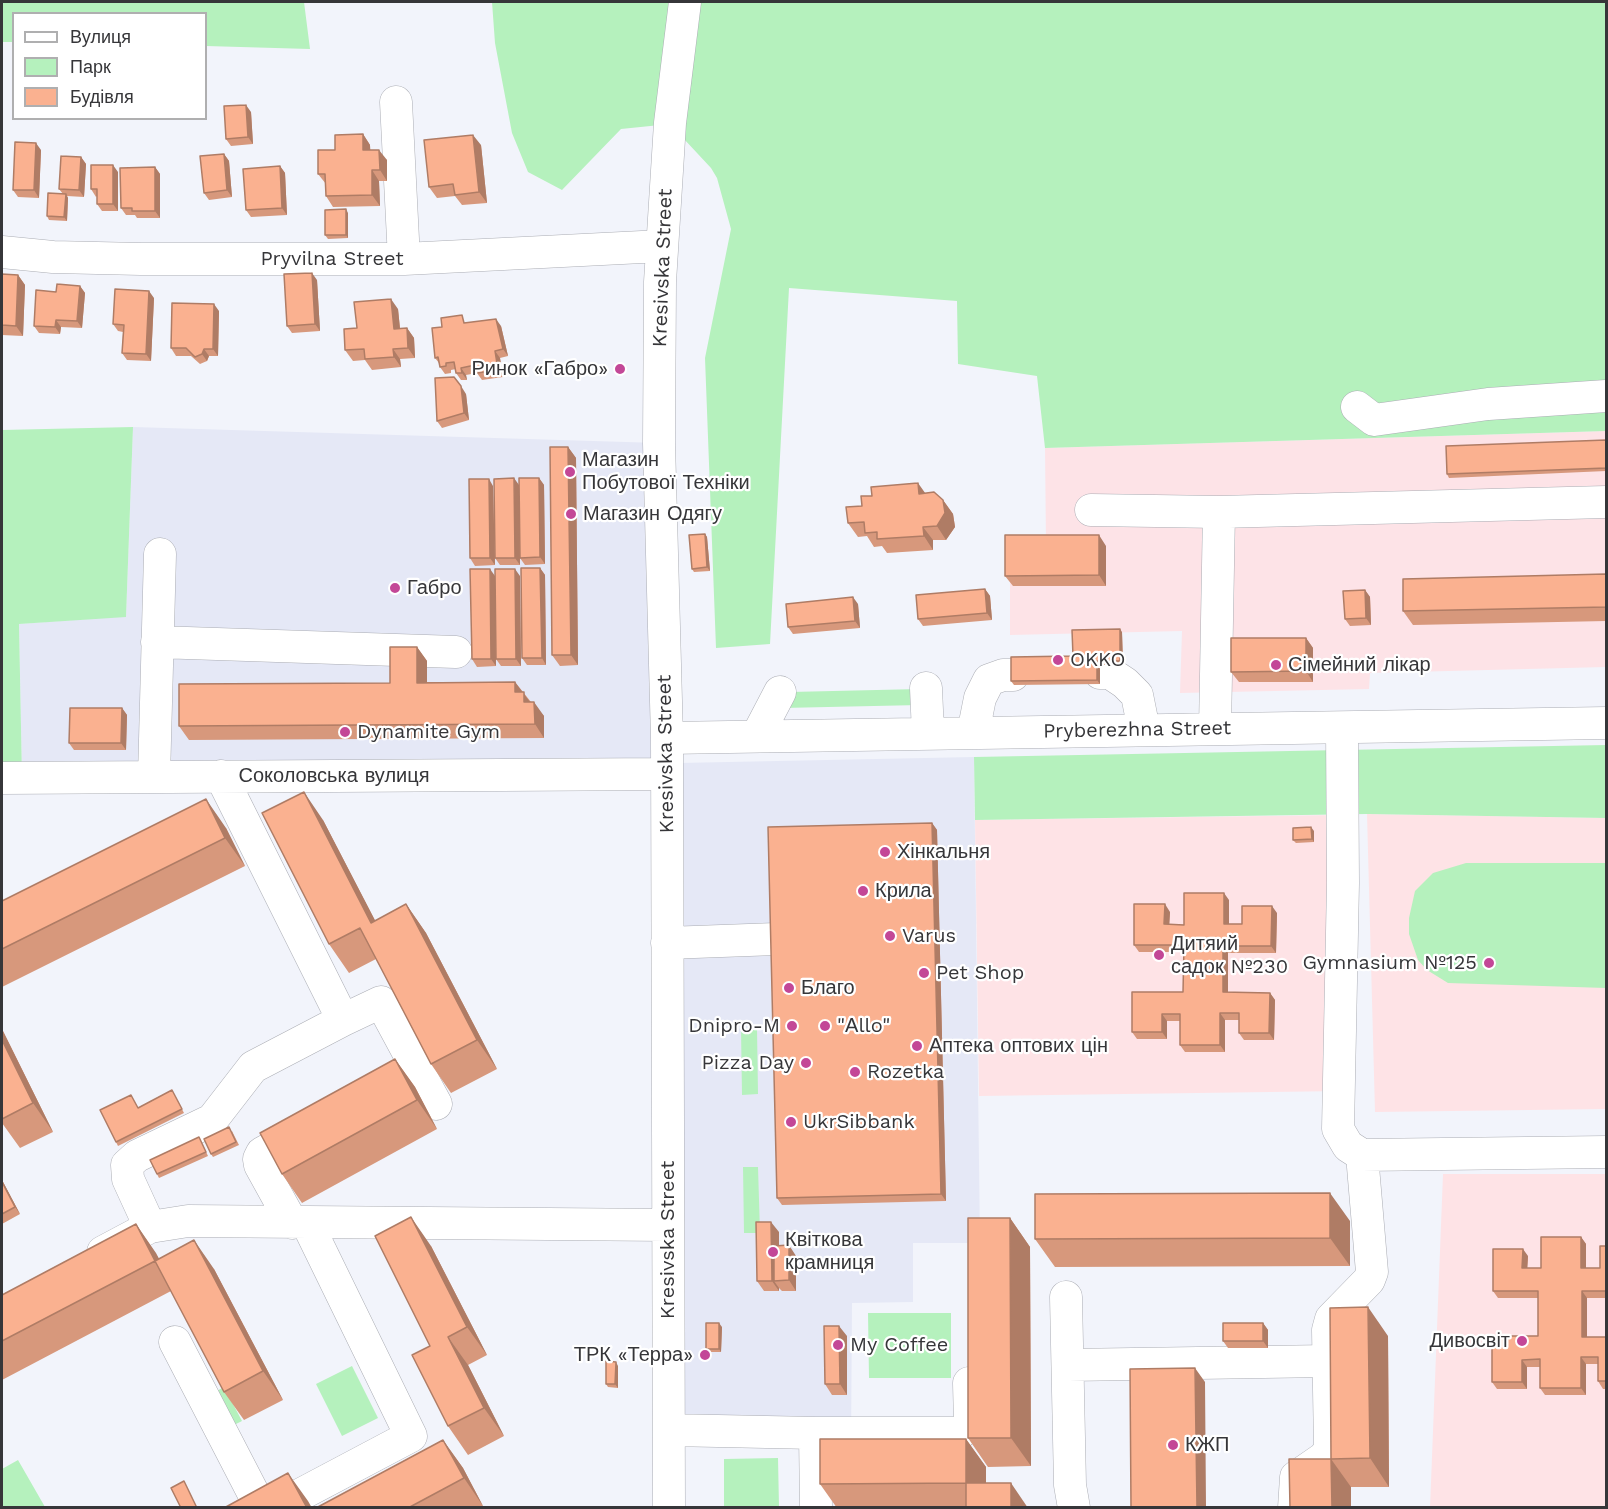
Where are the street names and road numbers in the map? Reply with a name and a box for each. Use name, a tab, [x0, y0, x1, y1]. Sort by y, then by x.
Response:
street label: Kresivska Street	[648, 188, 678, 348]
street label: Pryvilna Street	[260, 247, 404, 271]
street label: Kresivska Street	[653, 675, 679, 833]
street label: Pryberezhna Street	[1043, 716, 1231, 744]
street label: Соколовська вулиця	[238, 764, 430, 788]
street label: Kresivska Street	[656, 1161, 680, 1319]

